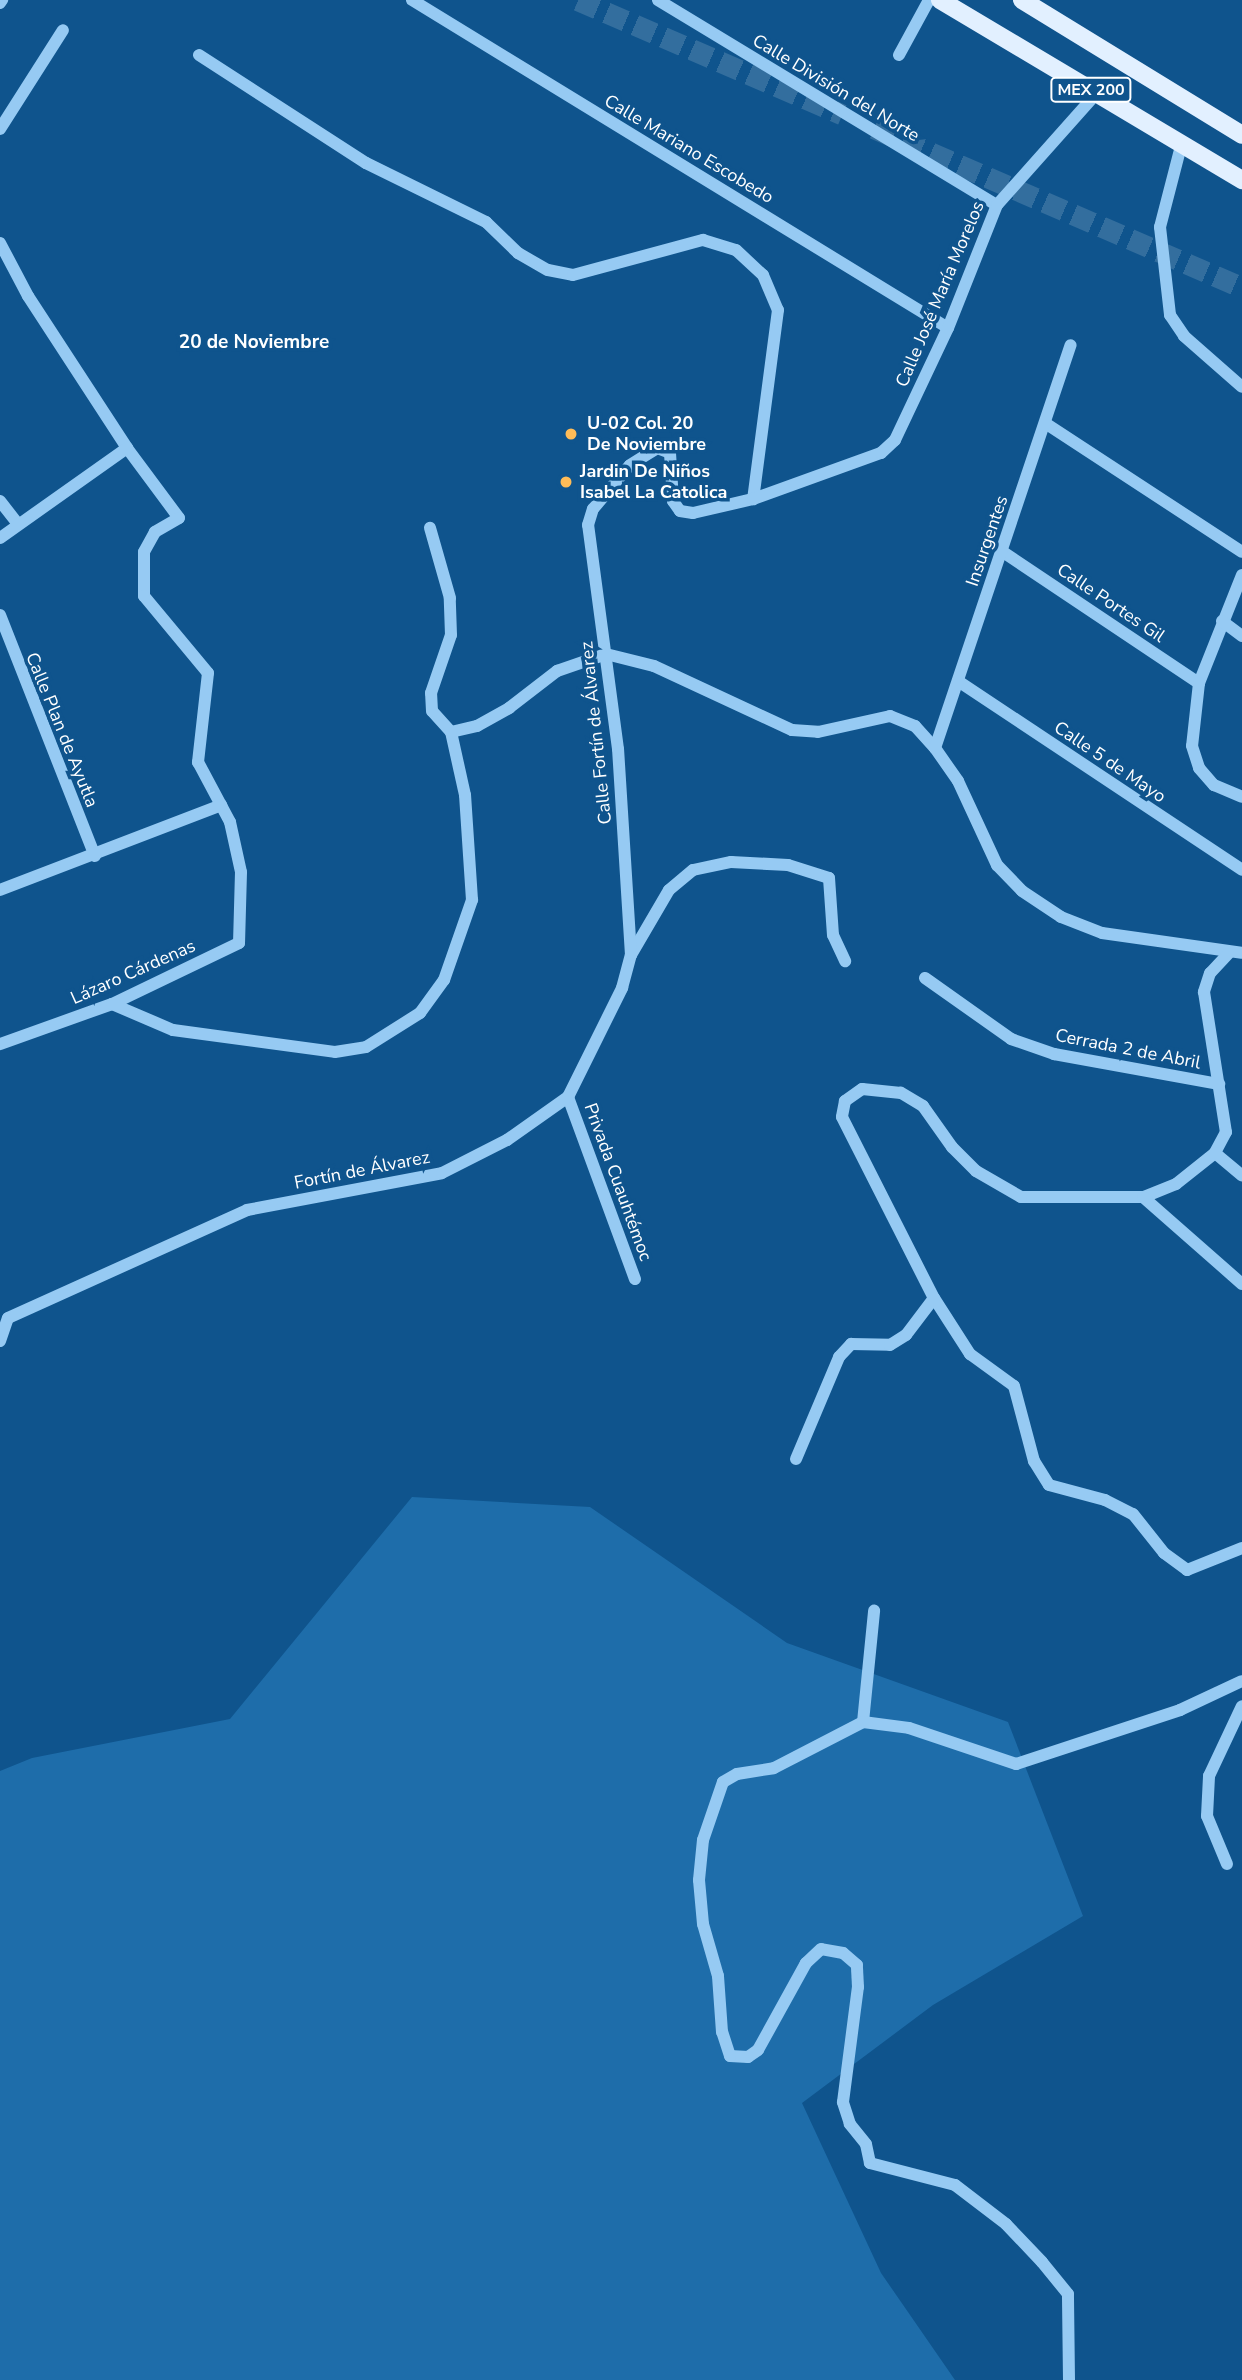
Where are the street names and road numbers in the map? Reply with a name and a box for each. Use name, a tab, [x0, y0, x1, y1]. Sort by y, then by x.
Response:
street label: Calle División del Norte	[749, 30, 923, 146]
road number: MEX 200	[1049, 78, 1133, 102]
street label: Calle Mariano Escobedo	[600, 90, 778, 208]
street label: Calle José María Morelos	[891, 198, 989, 390]
street label: Insurgentes	[961, 493, 1013, 589]
street label: Calle Portes Gil	[1053, 559, 1169, 647]
street label: Calle Fortín de Álvarez	[576, 641, 616, 825]
street label: Calle Plan de Ayutla	[21, 649, 103, 811]
street label: Calle 5 de Mayo	[1050, 717, 1170, 807]
street label: Lázaro Cárdenas	[67, 935, 199, 1009]
street label: Cerrada 2 de Abril	[1053, 1024, 1203, 1074]
street label: Privada Cuauhtémoc	[579, 1100, 657, 1264]
street label: Fortín de Álvarez	[292, 1146, 432, 1194]

